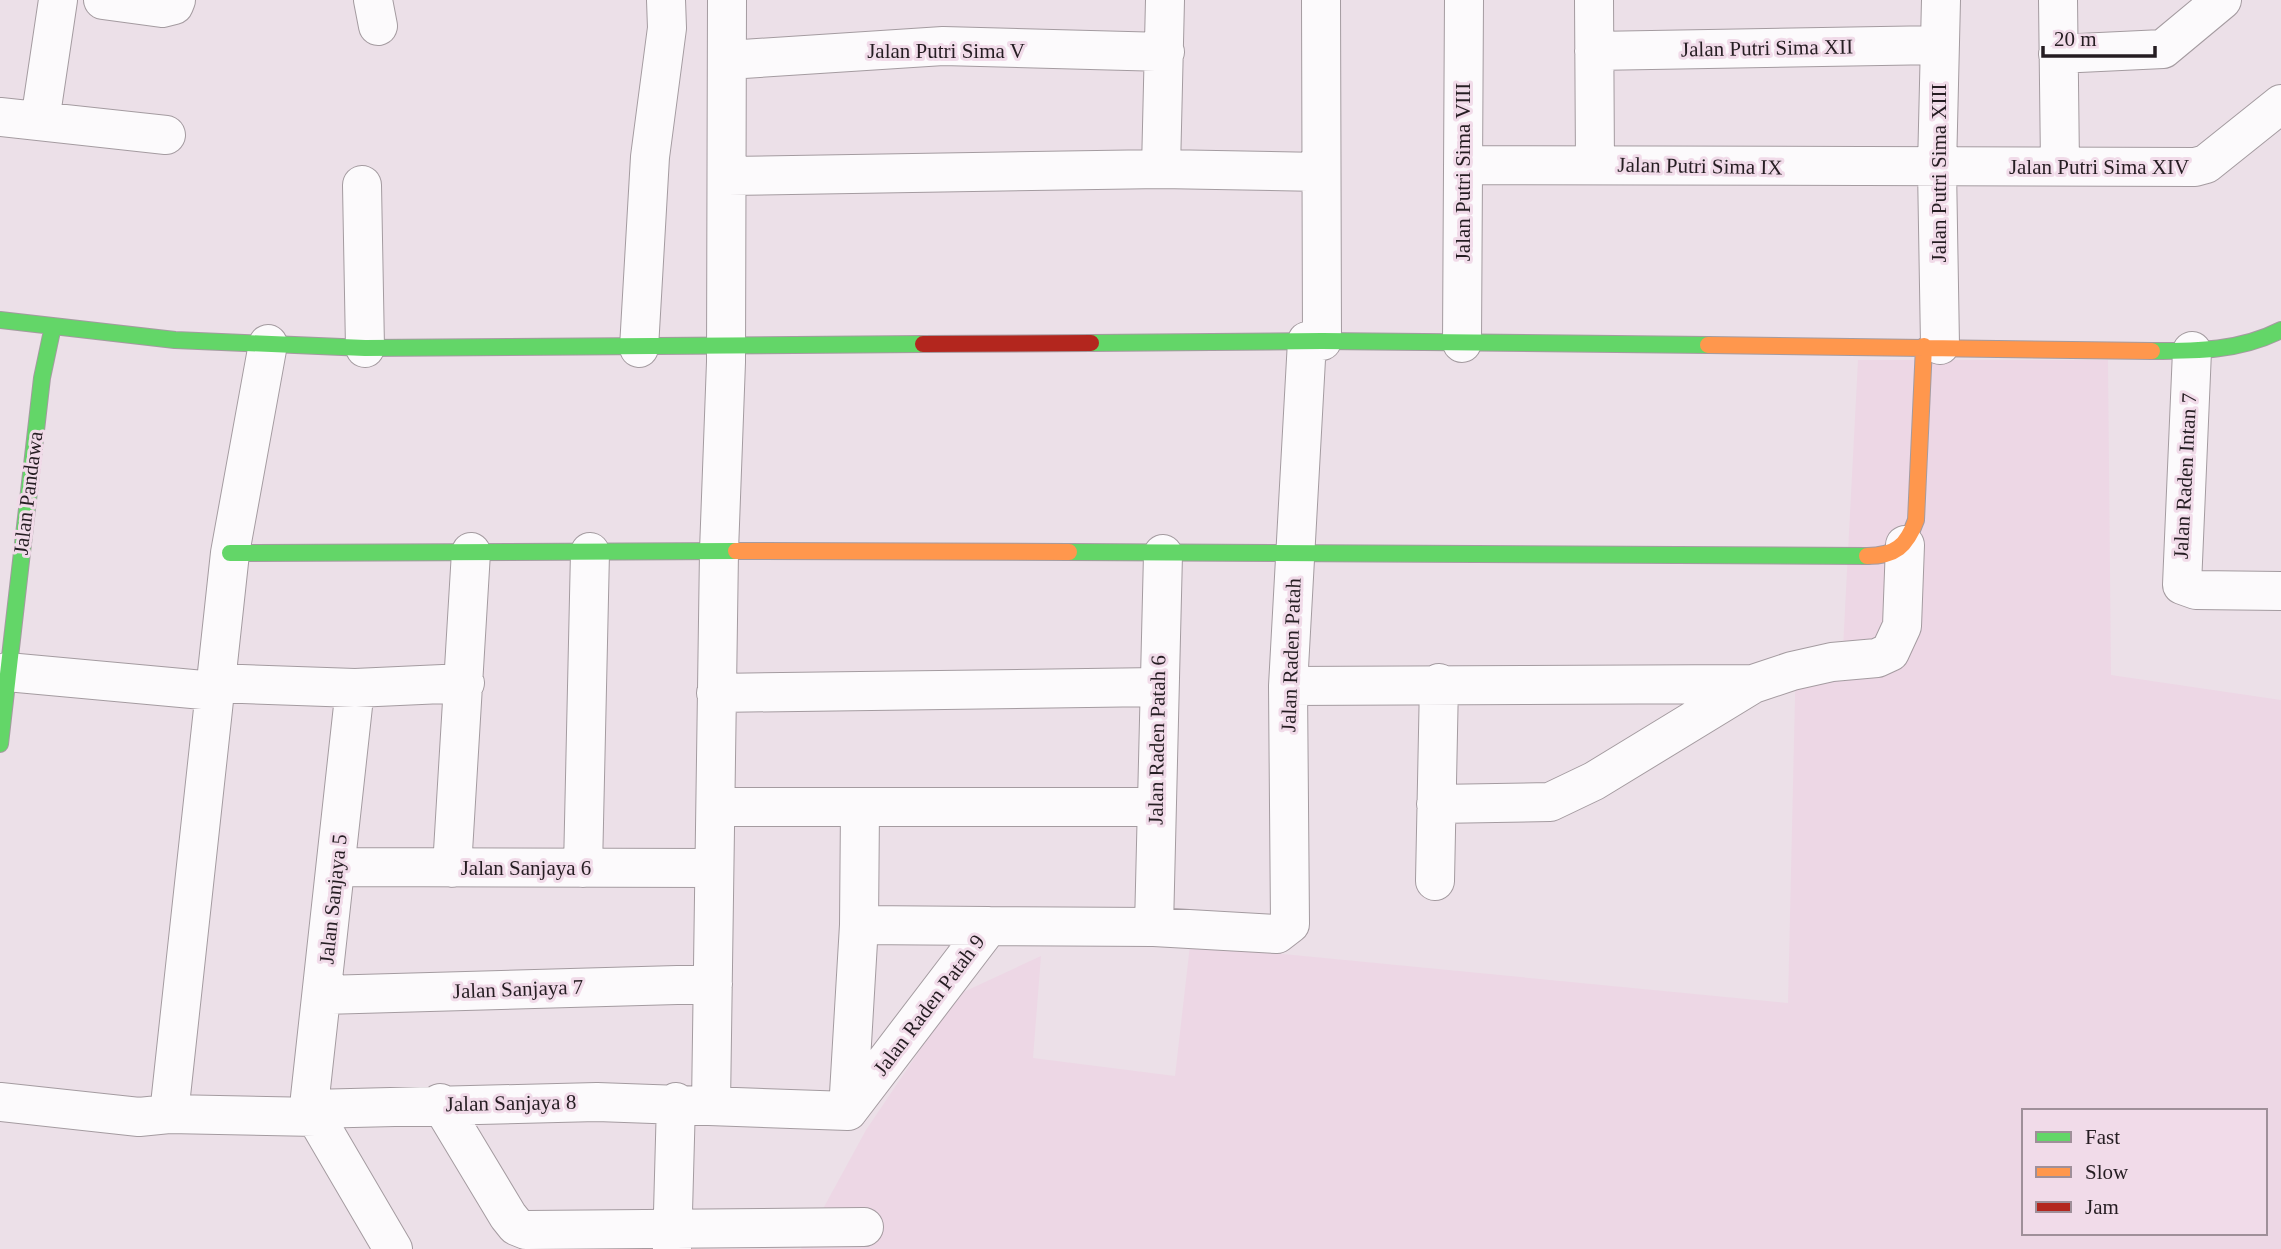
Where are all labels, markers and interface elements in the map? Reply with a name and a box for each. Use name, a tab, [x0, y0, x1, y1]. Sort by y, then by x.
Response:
scale bar	[2043, 14, 2155, 58]
text: 20 m	[2054, 27, 2097, 51]
street label: Jalan Putri Sima XII	[1681, 35, 1853, 61]
street label: Jalan Putri Sima V	[867, 39, 1025, 63]
street label: Jalan Putri Sima VIII	[1451, 83, 1475, 261]
street label: Jalan Putri Sima XIII	[1927, 83, 1951, 263]
street label: Jalan Putri Sima IX	[1617, 153, 1783, 179]
street label: Jalan Putri Sima XIV	[2009, 155, 2189, 179]
street label: Jalan Raden Intan 7	[2169, 392, 2201, 560]
street label: Jalan Pandawa	[9, 429, 48, 556]
street label: Jalan Raden Patah	[1276, 577, 1306, 732]
street label: Jalan Raden Patah 6	[1144, 655, 1170, 825]
street label: Jalan Sanjaya 5	[314, 833, 352, 965]
street label: Jalan Sanjaya 6	[461, 856, 591, 880]
street label: Jalan Raden Patah 9	[868, 930, 990, 1080]
street label: Jalan Sanjaya 7	[452, 975, 584, 1003]
street label: Jalan Sanjaya 8	[445, 1090, 577, 1116]
legend	[2022, 1109, 2267, 1235]
text: Fast	[2085, 1125, 2120, 1149]
text: Slow	[2085, 1160, 2129, 1184]
text: Jam	[2085, 1195, 2119, 1219]

